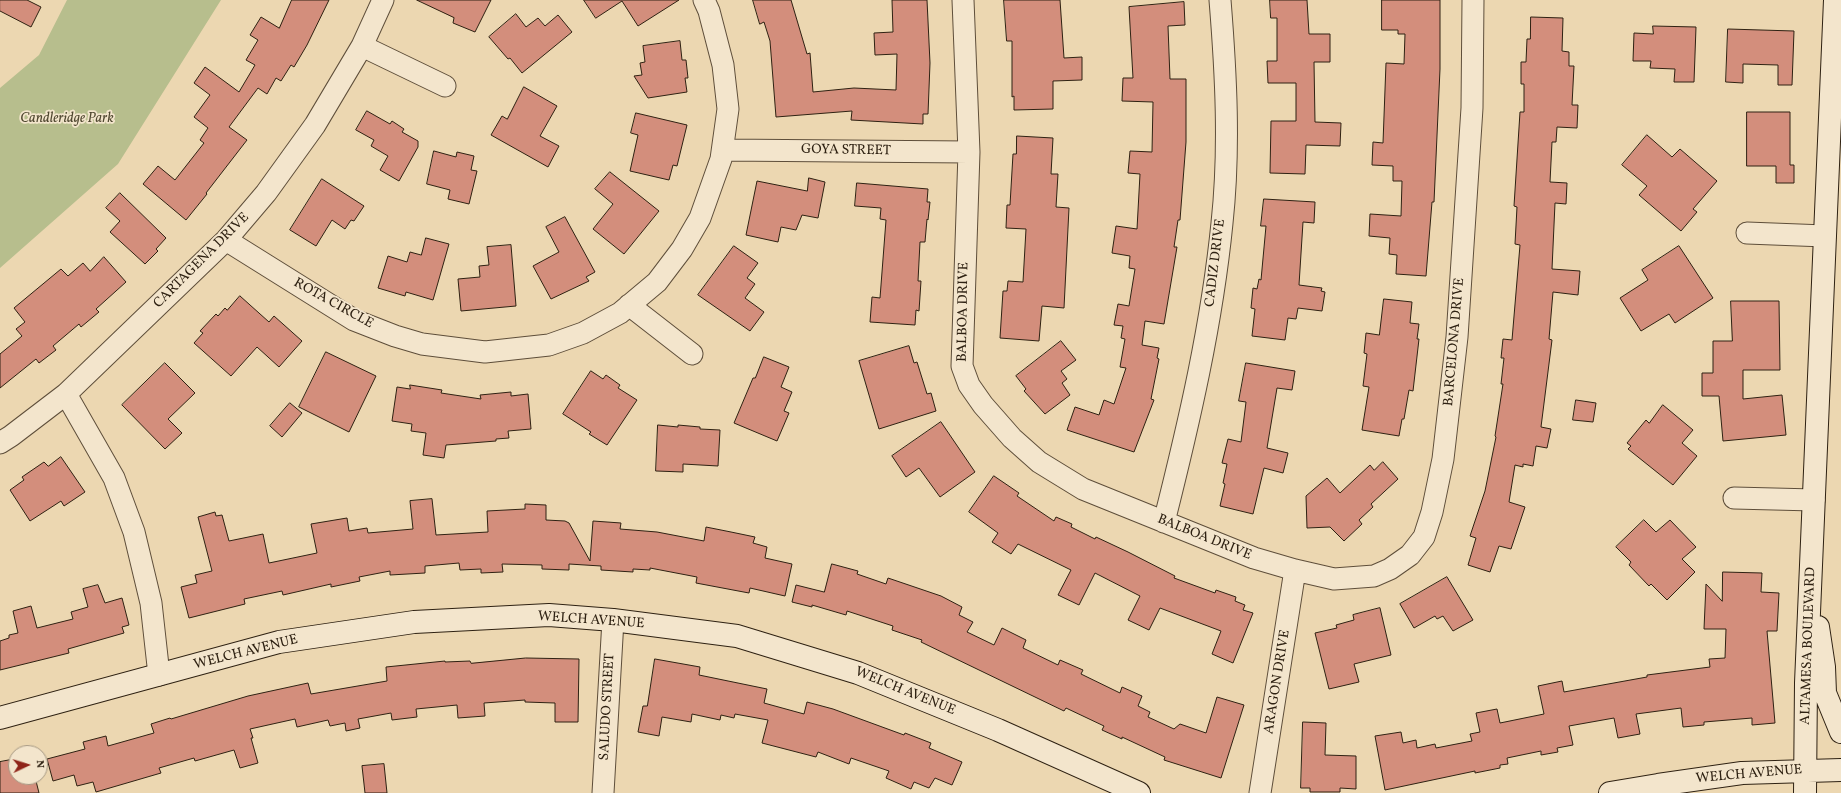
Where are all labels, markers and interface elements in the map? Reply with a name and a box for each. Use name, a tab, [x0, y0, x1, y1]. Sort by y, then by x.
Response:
park label: Candleridge Park	[20, 111, 114, 127]
street label: GOYA STREET	[801, 142, 891, 160]
street label: CARTAGENA DRIVE	[151, 210, 253, 312]
street label: CADIZ DRIVE	[1202, 218, 1230, 308]
street label: BALBOA DRIVE	[955, 262, 973, 362]
street label: ROTA CIRCLE	[290, 275, 376, 333]
street label: BARCELONA DRIVE	[1441, 277, 1469, 407]
street label: BALBOA DRIVE	[1154, 511, 1254, 565]
street label: ALTAMESA BOULEVARD	[1798, 567, 1820, 725]
street label: WELCH AVENUE	[537, 609, 645, 633]
street label: ARAGON DRIVE	[1261, 629, 1295, 735]
street label: WELCH AVENUE	[192, 632, 300, 674]
street label: SALUDO STREET	[597, 653, 619, 761]
street label: WELCH AVENUE	[852, 664, 958, 720]
north arrow	[8, 745, 48, 785]
text: N	[32, 760, 47, 769]
street label: WELCH AVENUE	[1695, 762, 1803, 788]

